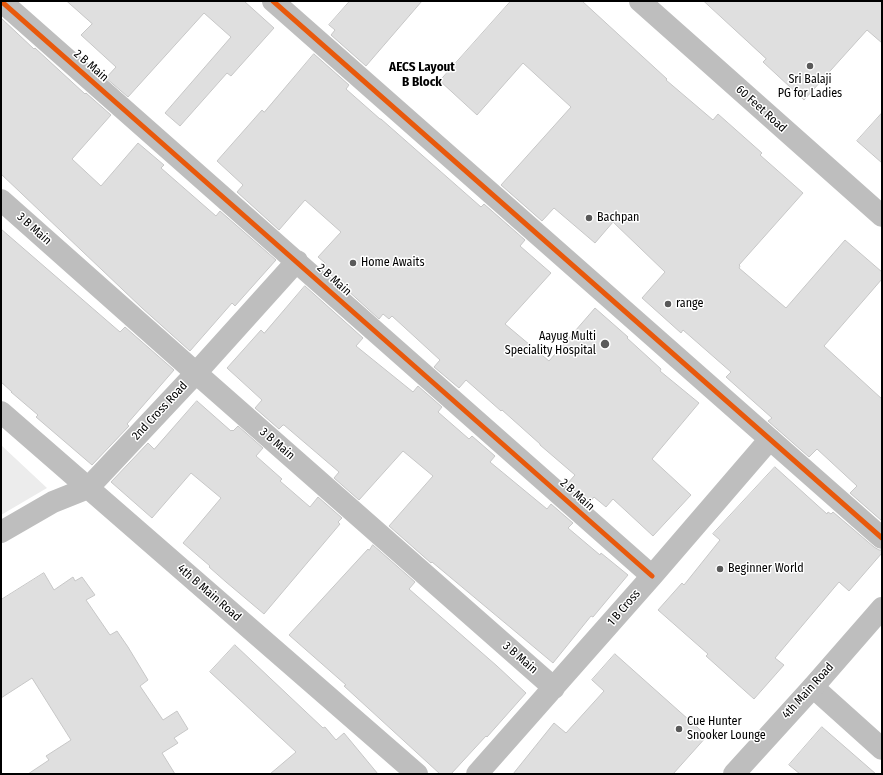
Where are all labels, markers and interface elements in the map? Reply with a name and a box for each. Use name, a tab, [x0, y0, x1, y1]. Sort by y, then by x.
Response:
street label: 2 B Main	[71, 47, 111, 85]
district label: AECS Layout B Block	[389, 59, 455, 90]
marker: Sri Balaji PG for Ladies	[805, 61, 815, 71]
place label: Sri Balaji PG for Ladies	[778, 73, 842, 101]
street label: 60 Feet Road	[733, 82, 789, 136]
street label: 3 B Main	[14, 210, 54, 248]
place label: Bachpan	[597, 211, 639, 225]
marker: Bachpan	[584, 213, 594, 223]
place label: Home Awaits	[361, 256, 425, 270]
marker: Home Awaits	[348, 258, 358, 268]
street label: 2 B Main	[314, 261, 354, 299]
place label: range	[676, 297, 703, 311]
marker: range	[663, 299, 673, 309]
place label: Aayug Multi Speciality Hospital	[505, 330, 596, 358]
marker: Aayug Multi Speciality Hospital	[599, 338, 611, 350]
street label: 2nd Cross Road	[129, 379, 191, 443]
street label: 3 B Main	[257, 425, 297, 463]
street label: 2 B Main	[557, 476, 597, 514]
street label: 4th B Main Road	[174, 561, 244, 625]
place label: Beginner World	[728, 562, 804, 576]
marker: Beginner World	[715, 564, 725, 574]
street label: 1 B Cross	[604, 587, 644, 629]
street label: 3 B Main	[500, 639, 540, 677]
street label: 4th Main Road	[779, 660, 837, 722]
place label: Cue Hunter Snooker Lounge	[687, 715, 766, 743]
marker: Cue Hunter Snooker Lounge	[674, 724, 684, 734]

